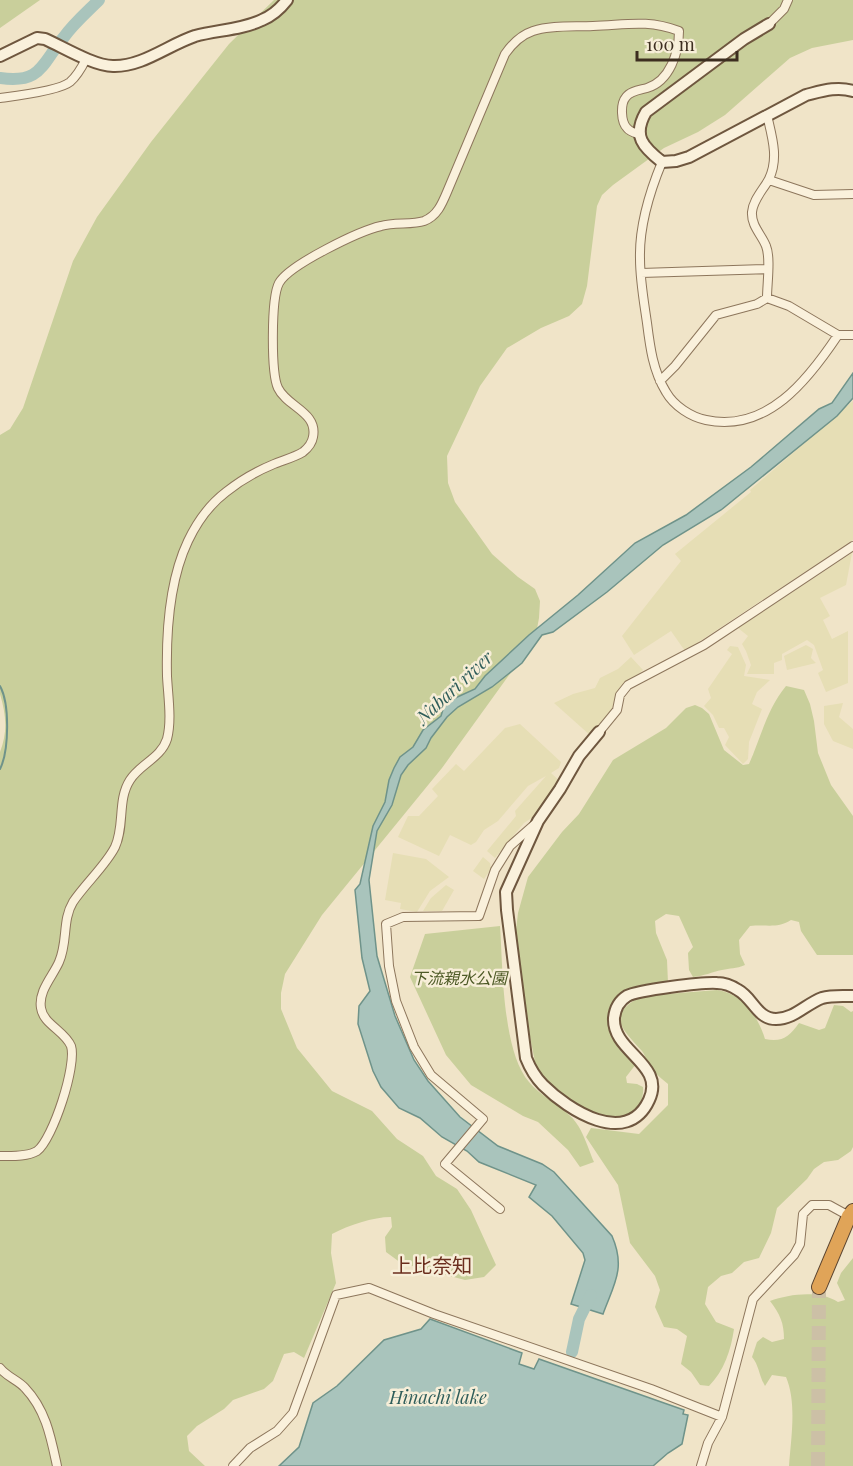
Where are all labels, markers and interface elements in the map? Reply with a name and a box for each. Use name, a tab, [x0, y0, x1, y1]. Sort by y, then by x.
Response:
scale bar	[637, 24, 738, 62]
text: 100 m	[646, 32, 695, 56]
water label: Nabari river	[409, 644, 498, 730]
park label: 下流親水公園	[411, 967, 509, 988]
district label: 上比奈知	[392, 1251, 472, 1278]
water label: Hinachi lake	[388, 1385, 487, 1409]

